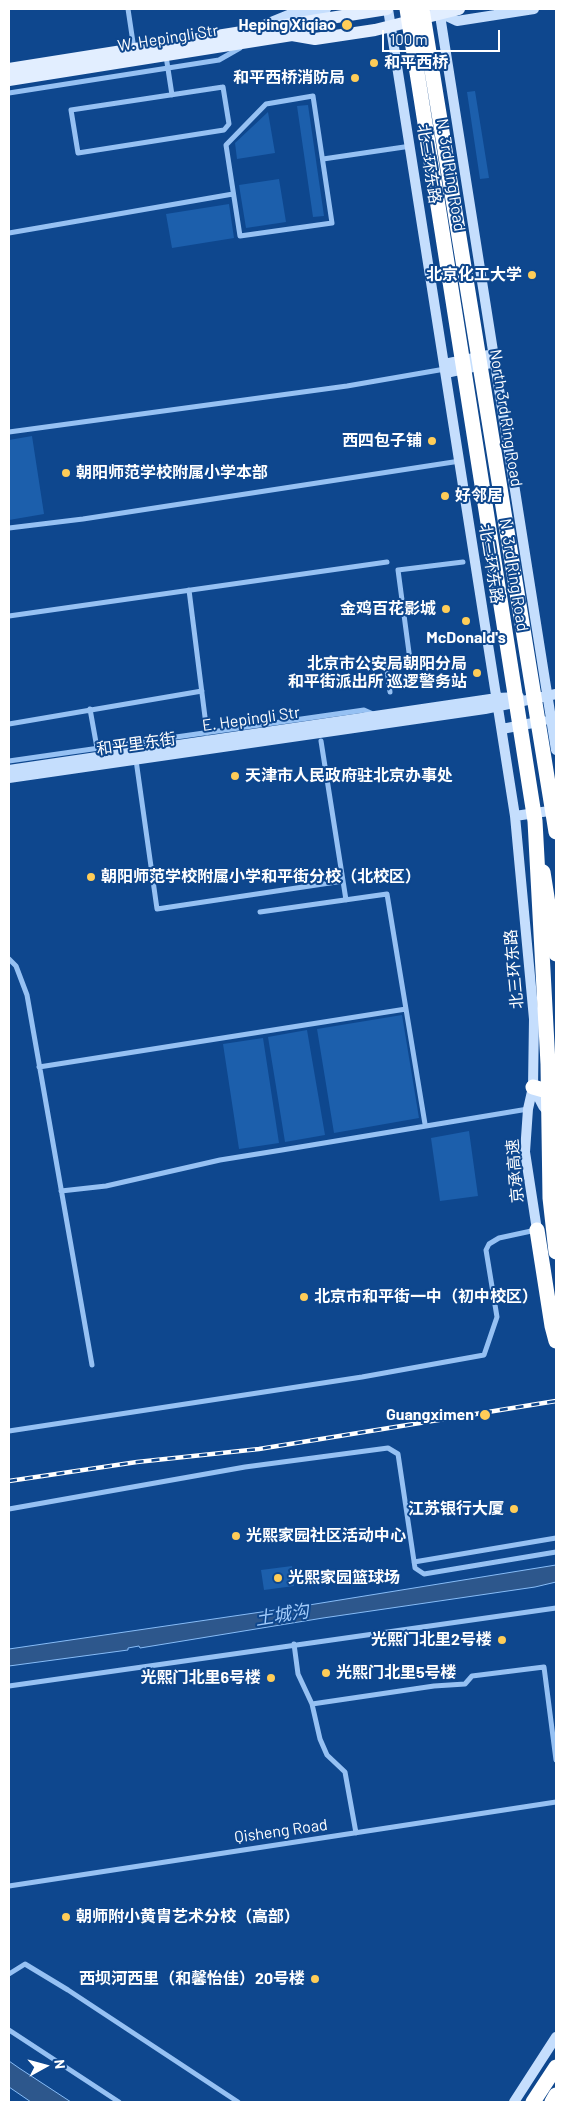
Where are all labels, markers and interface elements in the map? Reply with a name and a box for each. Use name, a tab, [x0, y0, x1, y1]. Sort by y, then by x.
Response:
place label: Heping Xiqiao	[238, 15, 336, 35]
marker: Heping Xiqiao	[340, 18, 354, 32]
scale bar	[385, 20, 502, 52]
street label: W. Hepingli Str	[116, 21, 220, 55]
text: 100 m	[390, 30, 428, 48]
place label: 和平西桥	[384, 53, 448, 73]
marker: 和平西桥	[368, 57, 380, 69]
place label: 和平西桥消防局	[233, 68, 345, 88]
marker: 和平西桥消防局	[349, 72, 361, 84]
street label: N. 3rd Ring Road	[433, 117, 469, 233]
street label: 北三环东路	[413, 123, 445, 205]
place label: 北京化工大学	[426, 265, 522, 285]
marker: 北京化工大学	[526, 269, 538, 281]
street label: North 3rd Ring Road	[486, 348, 526, 488]
place label: 西四包子铺	[342, 431, 422, 451]
marker: 西四包子铺	[426, 435, 438, 447]
place label: 朝阳师范学校附属小学本部	[76, 463, 268, 483]
marker: 朝阳师范学校附属小学本部	[60, 467, 72, 479]
place label: 好邻居	[455, 486, 503, 506]
marker: 好邻居	[439, 490, 451, 502]
street label: N. 3rd Ring Road	[496, 517, 532, 633]
street label: 北三环东路	[475, 523, 507, 605]
place label: 金鸡百花影城	[340, 599, 436, 619]
marker: 金鸡百花影城	[440, 603, 452, 615]
marker: McDonald's	[460, 615, 472, 627]
place label: McDonald's	[426, 628, 506, 648]
place label: 北京市公安局朝阳分局 和平街派出所 巡逻警务站	[288, 654, 467, 692]
marker: 北京市公安局朝阳分局 和平街派出所 巡逻警务站	[471, 667, 483, 679]
street label: E. Hepingli Str	[201, 703, 301, 735]
street label: 和平里东街	[95, 729, 177, 759]
place label: 天津市人民政府驻北京办事处	[245, 766, 453, 786]
marker: 天津市人民政府驻北京办事处	[229, 770, 241, 782]
place label: 朝阳师范学校附属小学和平街分校（北校区）	[101, 867, 421, 887]
marker: 朝阳师范学校附属小学和平街分校（北校区）	[85, 871, 97, 883]
street label: 北三环东路	[501, 928, 527, 1010]
street label: 京承高速	[503, 1138, 527, 1204]
place label: 北京市和平街一中（初中校区）	[314, 1287, 538, 1307]
marker: 北京市和平街一中（初中校区）	[298, 1291, 310, 1303]
place label: Guangximen	[386, 1405, 474, 1425]
marker: Guangximen	[478, 1408, 492, 1422]
place label: 江苏银行大厦	[408, 1499, 504, 1519]
marker: 江苏银行大厦	[508, 1503, 520, 1515]
place label: 光熙家园社区活动中心	[246, 1526, 406, 1546]
marker: 光熙家园社区活动中心	[230, 1530, 242, 1542]
place label: 光熙家园篮球场	[288, 1568, 400, 1588]
marker: 光熙家园篮球场	[272, 1572, 284, 1584]
water label: 土城沟	[254, 1600, 310, 1630]
place label: 光熙门北里2号楼	[371, 1630, 492, 1650]
marker: 光熙门北里2号楼	[496, 1634, 508, 1646]
place label: 光熙门北里5号楼	[336, 1663, 457, 1683]
marker: 光熙门北里5号楼	[320, 1667, 332, 1679]
place label: 光熙门北里6号楼	[140, 1668, 261, 1688]
marker: 光熙门北里6号楼	[265, 1672, 277, 1684]
street label: Qisheng Road	[233, 1815, 329, 1847]
place label: 朝师附小黄胄艺术分校（高部）	[76, 1907, 300, 1927]
marker: 朝师附小黄胄艺术分校（高部）	[60, 1911, 72, 1923]
place label: 西坝河西里（和馨怡佳）20号楼	[79, 1969, 305, 1989]
marker: 西坝河西里（和馨怡佳）20号楼	[309, 1973, 321, 1985]
north arrow	[20, 2041, 70, 2091]
text: N	[51, 2058, 69, 2070]

